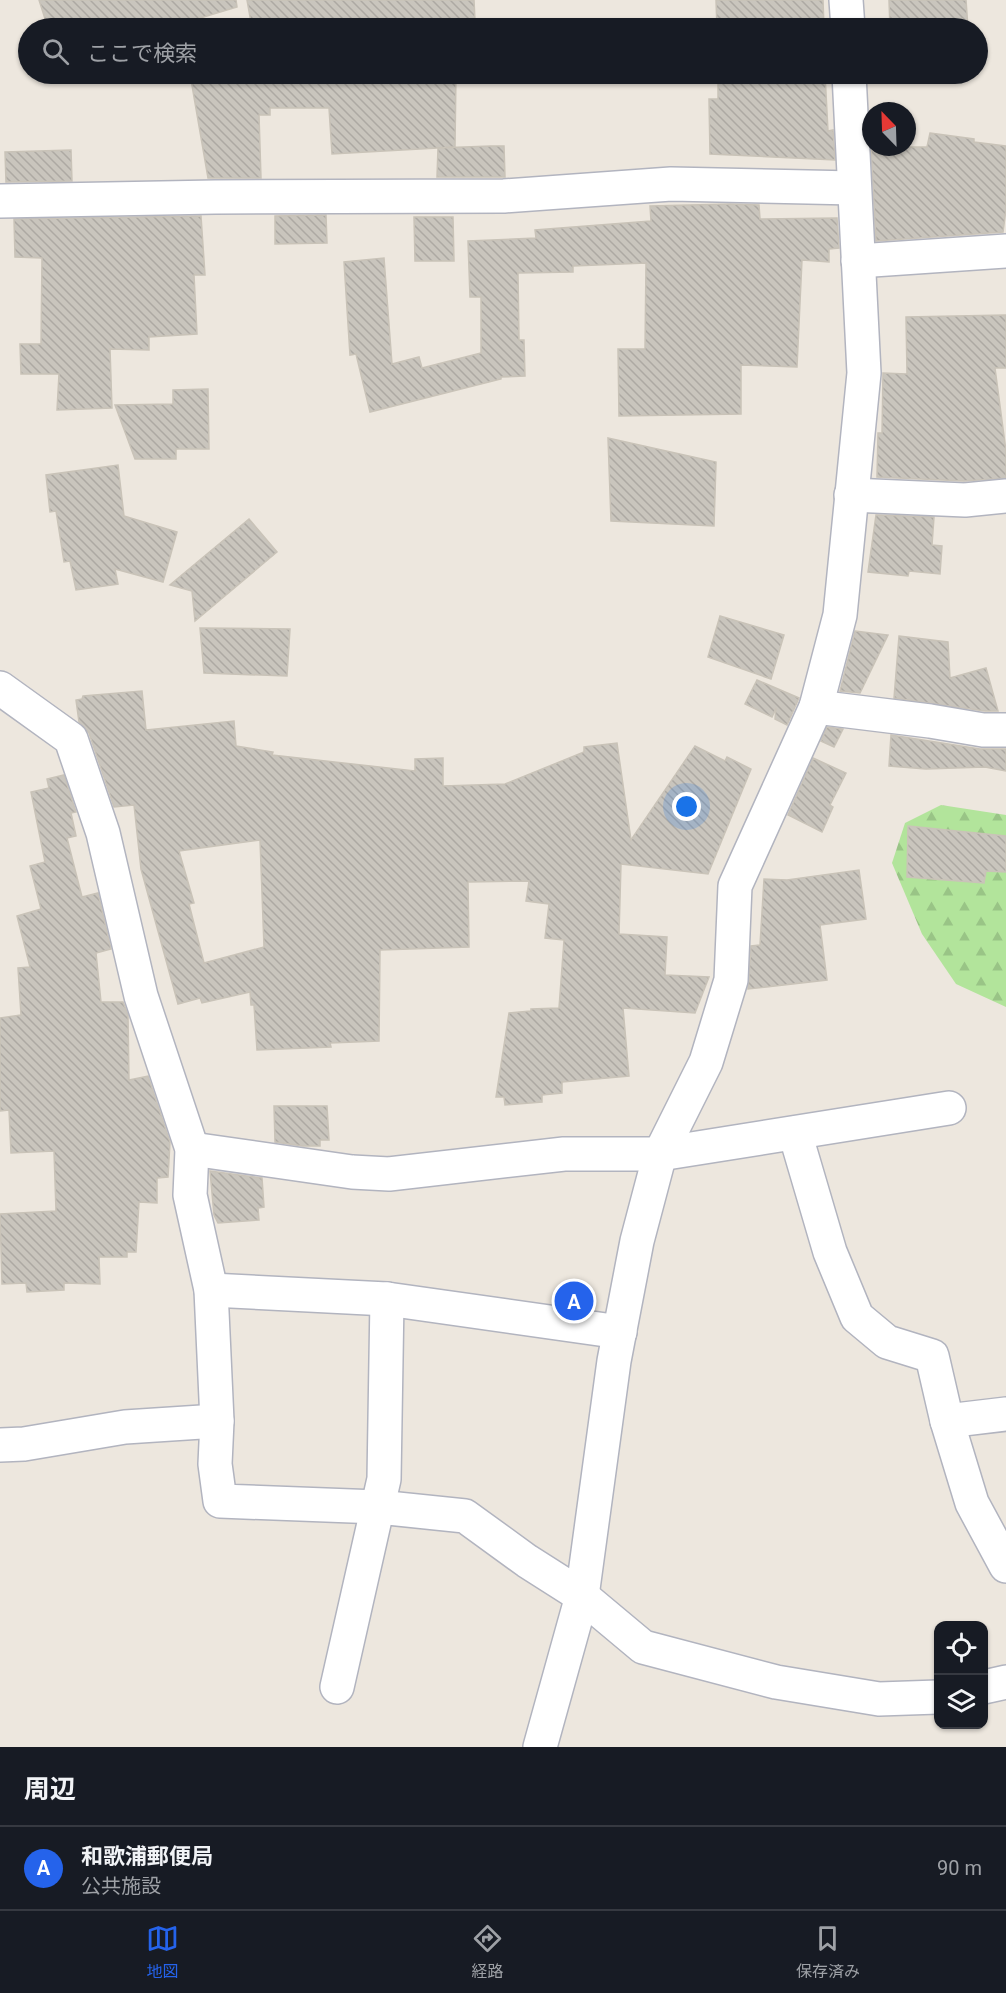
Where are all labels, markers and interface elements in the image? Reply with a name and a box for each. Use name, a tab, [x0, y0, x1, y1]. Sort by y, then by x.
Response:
search box	[18, 18, 988, 84]
icon: search	[39, 35, 72, 68]
text: ここで検索	[87, 41, 197, 66]
north arrow	[862, 102, 916, 156]
your location	[672, 792, 701, 821]
pin: A	[554, 1278, 594, 1324]
map controls	[934, 1621, 988, 1729]
button: locate	[934, 1621, 988, 1675]
button: layers	[934, 1675, 988, 1729]
text: 周辺	[24, 1774, 76, 1804]
text: 和歌浦郵便局	[81, 1844, 213, 1869]
text: A	[37, 1856, 50, 1880]
text: 90 m	[937, 1856, 982, 1880]
text: 公共施設	[81, 1874, 161, 1898]
tab: 地図	[146, 1922, 179, 1982]
tab: 経路	[471, 1922, 504, 1982]
tab: 保存済み	[796, 1922, 860, 1982]

